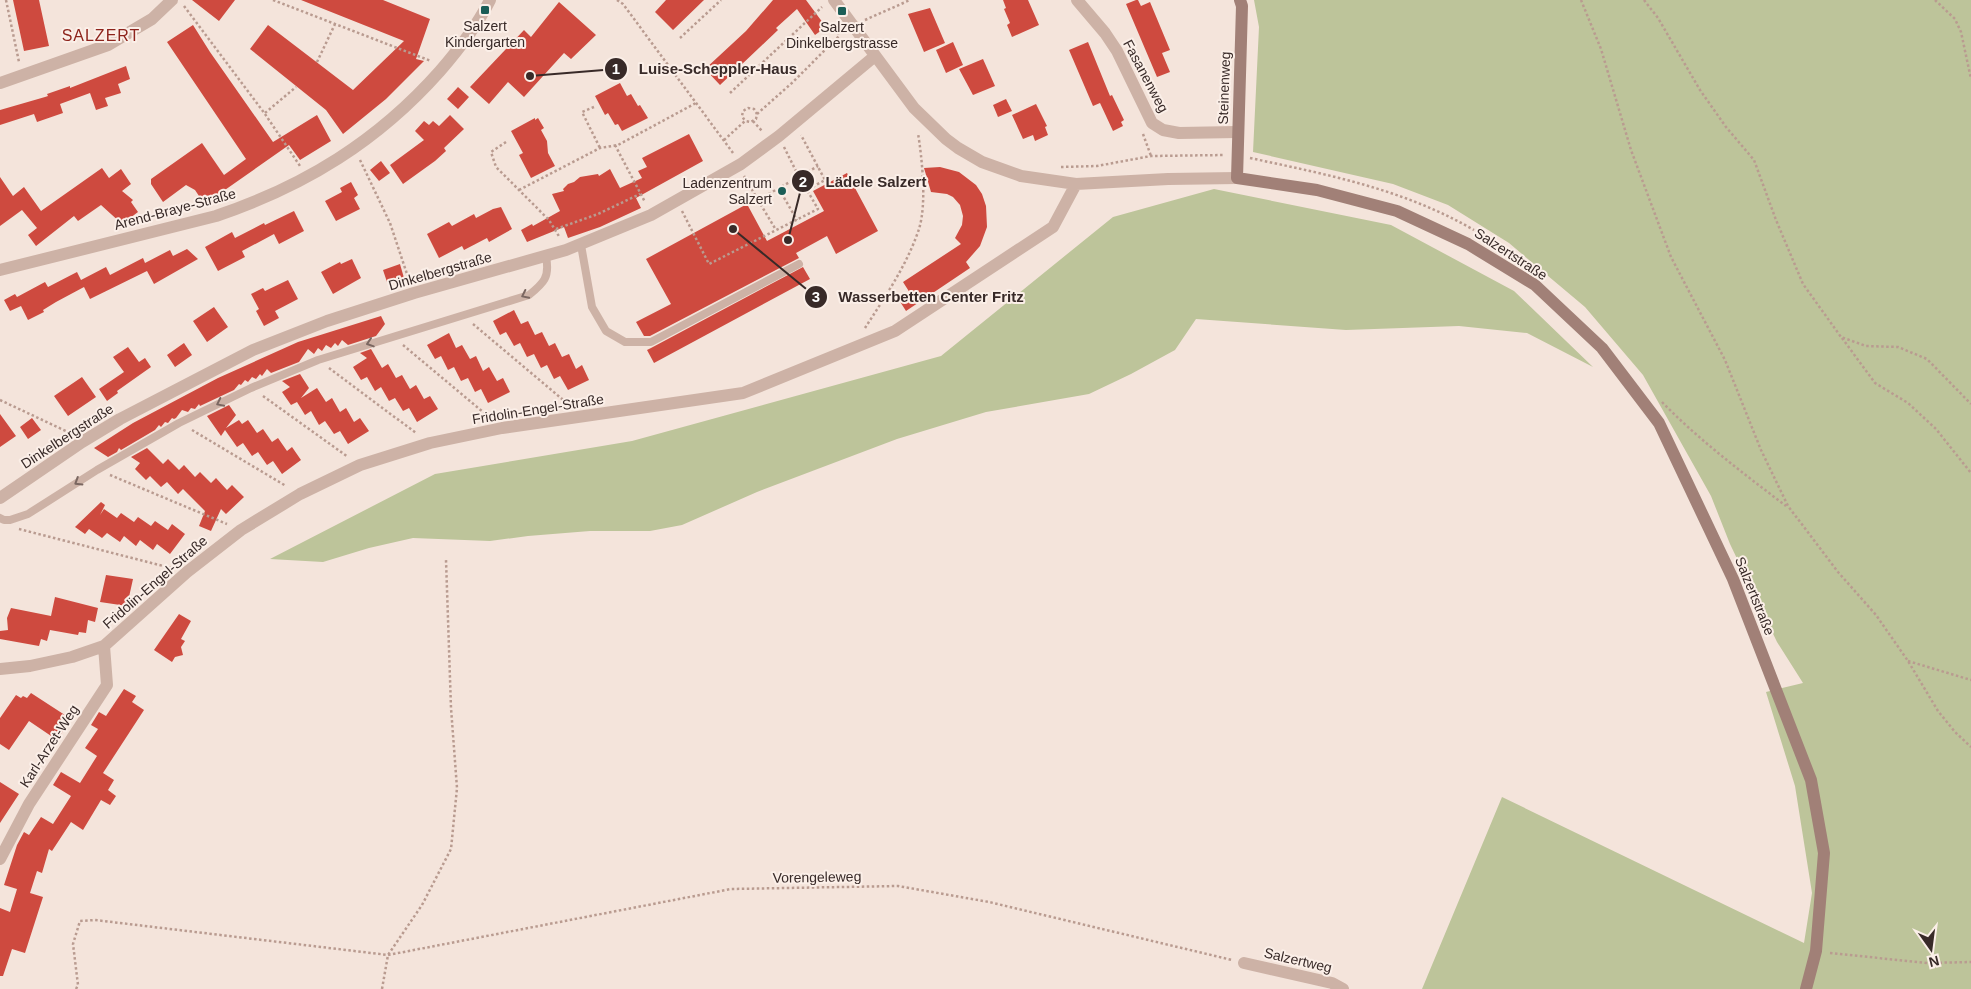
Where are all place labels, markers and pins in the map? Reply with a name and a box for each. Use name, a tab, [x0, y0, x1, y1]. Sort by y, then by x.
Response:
marker: Salzert Kindergarten	[479, 4, 491, 16]
marker: Salzert Dinkelbergstrasse	[836, 5, 848, 17]
place label: Salzert Kindergarten	[445, 18, 525, 50]
place label: Salzert Dinkelbergstrasse	[786, 19, 898, 51]
callout: Luise‑Scheppler‑Haus	[603, 54, 807, 84]
callout: Lädele Salzert	[790, 166, 936, 196]
place label: Ladenzentrum Salzert	[682, 175, 772, 207]
marker: Ladenzentrum Salzert	[776, 185, 788, 197]
callout: Wasserbetten Center Fritz	[803, 282, 1034, 312]

